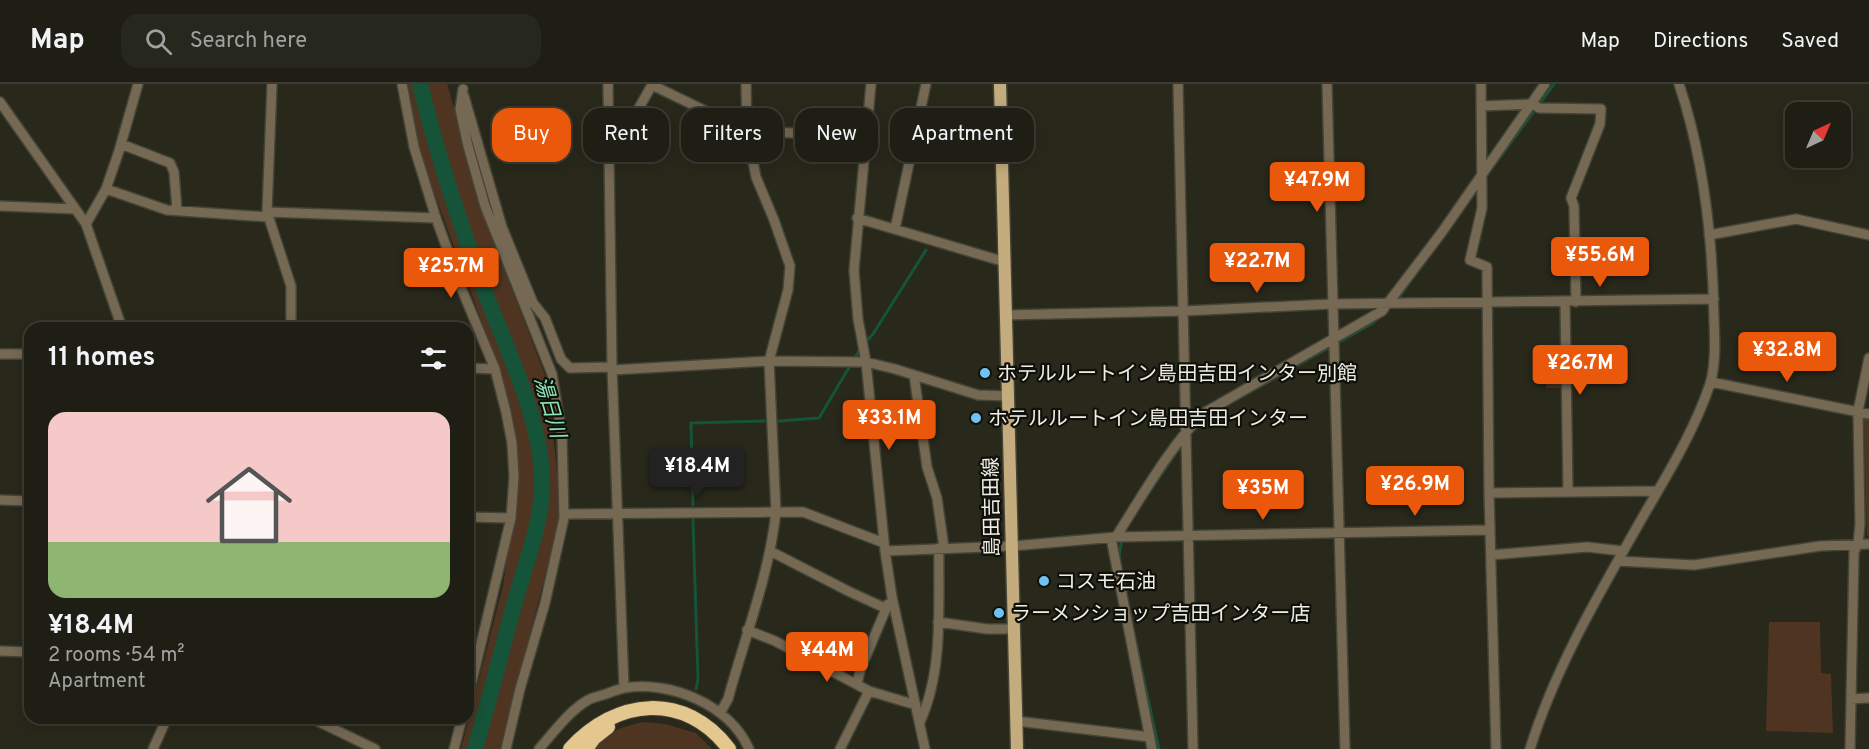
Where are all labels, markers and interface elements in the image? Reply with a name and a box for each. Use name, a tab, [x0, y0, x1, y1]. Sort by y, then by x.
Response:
search box	[121, 14, 541, 68]
text: Map	[30, 23, 85, 59]
icon: search	[142, 25, 175, 58]
text: Search here	[190, 28, 307, 55]
text: Map	[1580, 28, 1620, 55]
text: Directions	[1653, 28, 1748, 55]
text: Saved	[1781, 28, 1839, 55]
north arrow	[1785, 102, 1851, 168]
map controls	[1785, 102, 1851, 168]
chip: Buy	[492, 108, 571, 162]
chip: Rent	[583, 108, 669, 162]
chip: Filters	[681, 108, 783, 162]
chip: New	[795, 108, 878, 162]
chip: Apartment	[890, 108, 1034, 162]
pin: ¥47.9M	[1268, 162, 1366, 213]
text: ¥47.9M	[1284, 168, 1350, 194]
pin: ¥55.6M	[1551, 237, 1649, 288]
pin: ¥22.7M	[1208, 243, 1306, 294]
text: ¥55.6M	[1565, 243, 1635, 269]
pin: ¥25.7M	[402, 248, 500, 299]
text: ¥22.7M	[1224, 249, 1290, 275]
text: ¥25.7M	[418, 254, 484, 280]
pin: ¥32.8M	[1738, 332, 1836, 383]
text: ¥32.8M	[1752, 338, 1822, 364]
text: 11 homes	[48, 342, 155, 375]
icon: filters	[417, 342, 450, 375]
pin: ¥26.7M	[1531, 345, 1629, 396]
text: ¥26.7M	[1547, 351, 1613, 377]
place label: ホテルルートイン島田吉田インター別館	[997, 362, 1357, 388]
marker: ホテルルートイン島田吉田インター別館	[978, 366, 992, 380]
water label: 湯日川	[527, 373, 571, 443]
pin: ¥33.1M	[840, 400, 938, 451]
text: ¥33.1M	[857, 406, 921, 432]
place label: ホテルルートイン島田吉田インター	[988, 407, 1308, 433]
marker: ホテルルートイン島田吉田インター	[969, 411, 983, 425]
pin: ¥18.4M	[648, 448, 746, 499]
icon: home	[195, 451, 303, 559]
text: ¥18.4M	[664, 454, 730, 480]
street label: 島田吉田線	[979, 457, 1007, 557]
pin: ¥26.9M	[1366, 466, 1464, 517]
pin: ¥35M	[1227, 470, 1299, 521]
text: ¥26.9M	[1380, 472, 1450, 498]
text: ¥35M	[1237, 476, 1289, 502]
place label: コスモ石油	[1056, 570, 1156, 596]
marker: コスモ石油	[1037, 574, 1051, 588]
place label: ラーメンショップ吉田インター店	[1011, 602, 1310, 628]
marker: ラーメンショップ吉田インター店	[992, 606, 1006, 620]
text: ¥18.4M	[48, 610, 134, 643]
pin: ¥44M	[791, 632, 863, 683]
text: ¥44M	[800, 638, 854, 664]
text: 2 rooms · 54 m²	[48, 643, 185, 669]
text: Apartment	[48, 669, 146, 695]

